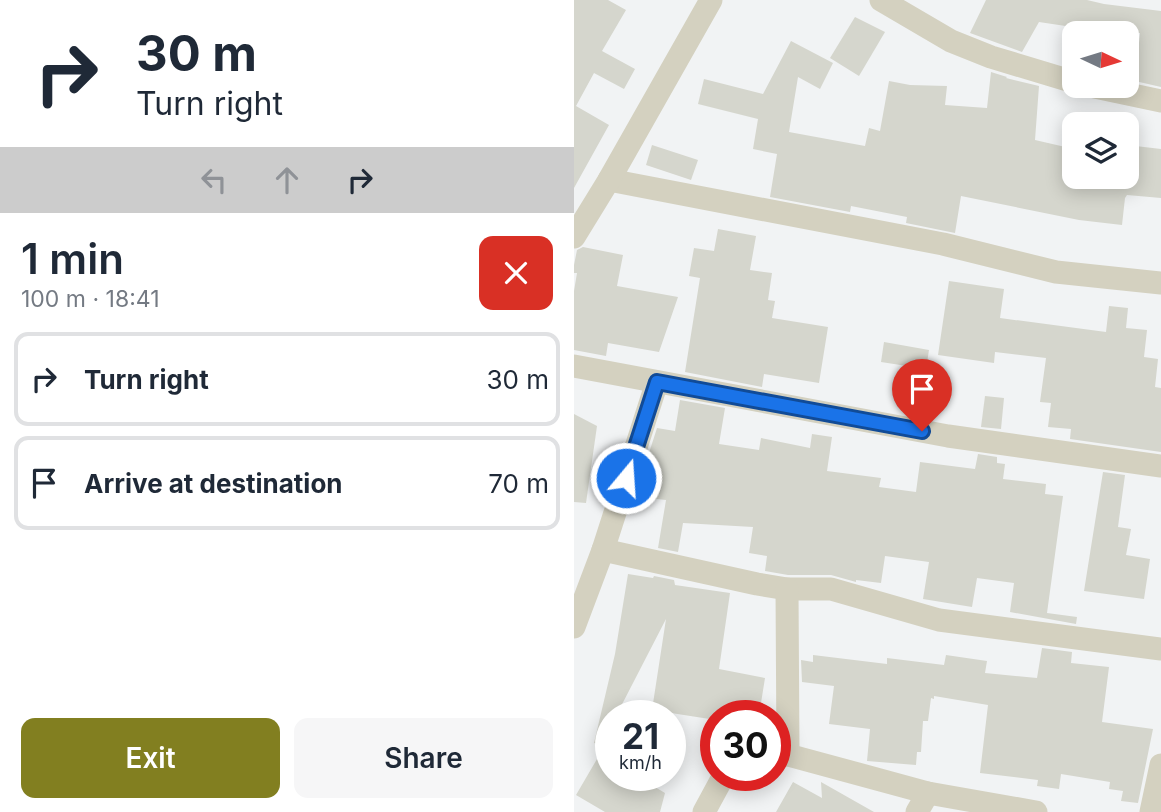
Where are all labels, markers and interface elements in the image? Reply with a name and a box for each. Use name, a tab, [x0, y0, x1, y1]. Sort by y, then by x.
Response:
north arrow	[1062, 21, 1139, 98]
map controls	[1062, 21, 1139, 189]
text: 30 m	[136, 24, 257, 83]
icon: right	[21, 28, 112, 119]
text: Turn right	[136, 84, 283, 123]
button: layers	[1062, 112, 1139, 189]
icon: left	[195, 161, 233, 199]
icon: ahead	[268, 161, 306, 199]
icon: right	[341, 161, 379, 199]
text: 1 min	[21, 233, 124, 284]
button: close	[479, 236, 553, 310]
text: 100 m · 18:41	[21, 285, 160, 313]
pin	[892, 359, 952, 431]
icon: right	[25, 360, 63, 398]
text: Turn right	[84, 364, 209, 395]
text: 30 m	[486, 364, 549, 395]
icon: arrive	[903, 370, 941, 408]
position arrow	[589, 441, 663, 515]
icon: arrive	[25, 464, 63, 502]
text: Arrive at destination	[84, 468, 343, 499]
text: 70 m	[488, 468, 549, 499]
speed limit sign: 30	[700, 700, 791, 791]
text: 21	[622, 715, 659, 757]
button: Exit	[21, 718, 280, 798]
button: Share	[294, 718, 553, 798]
text: km/h	[619, 752, 662, 773]

